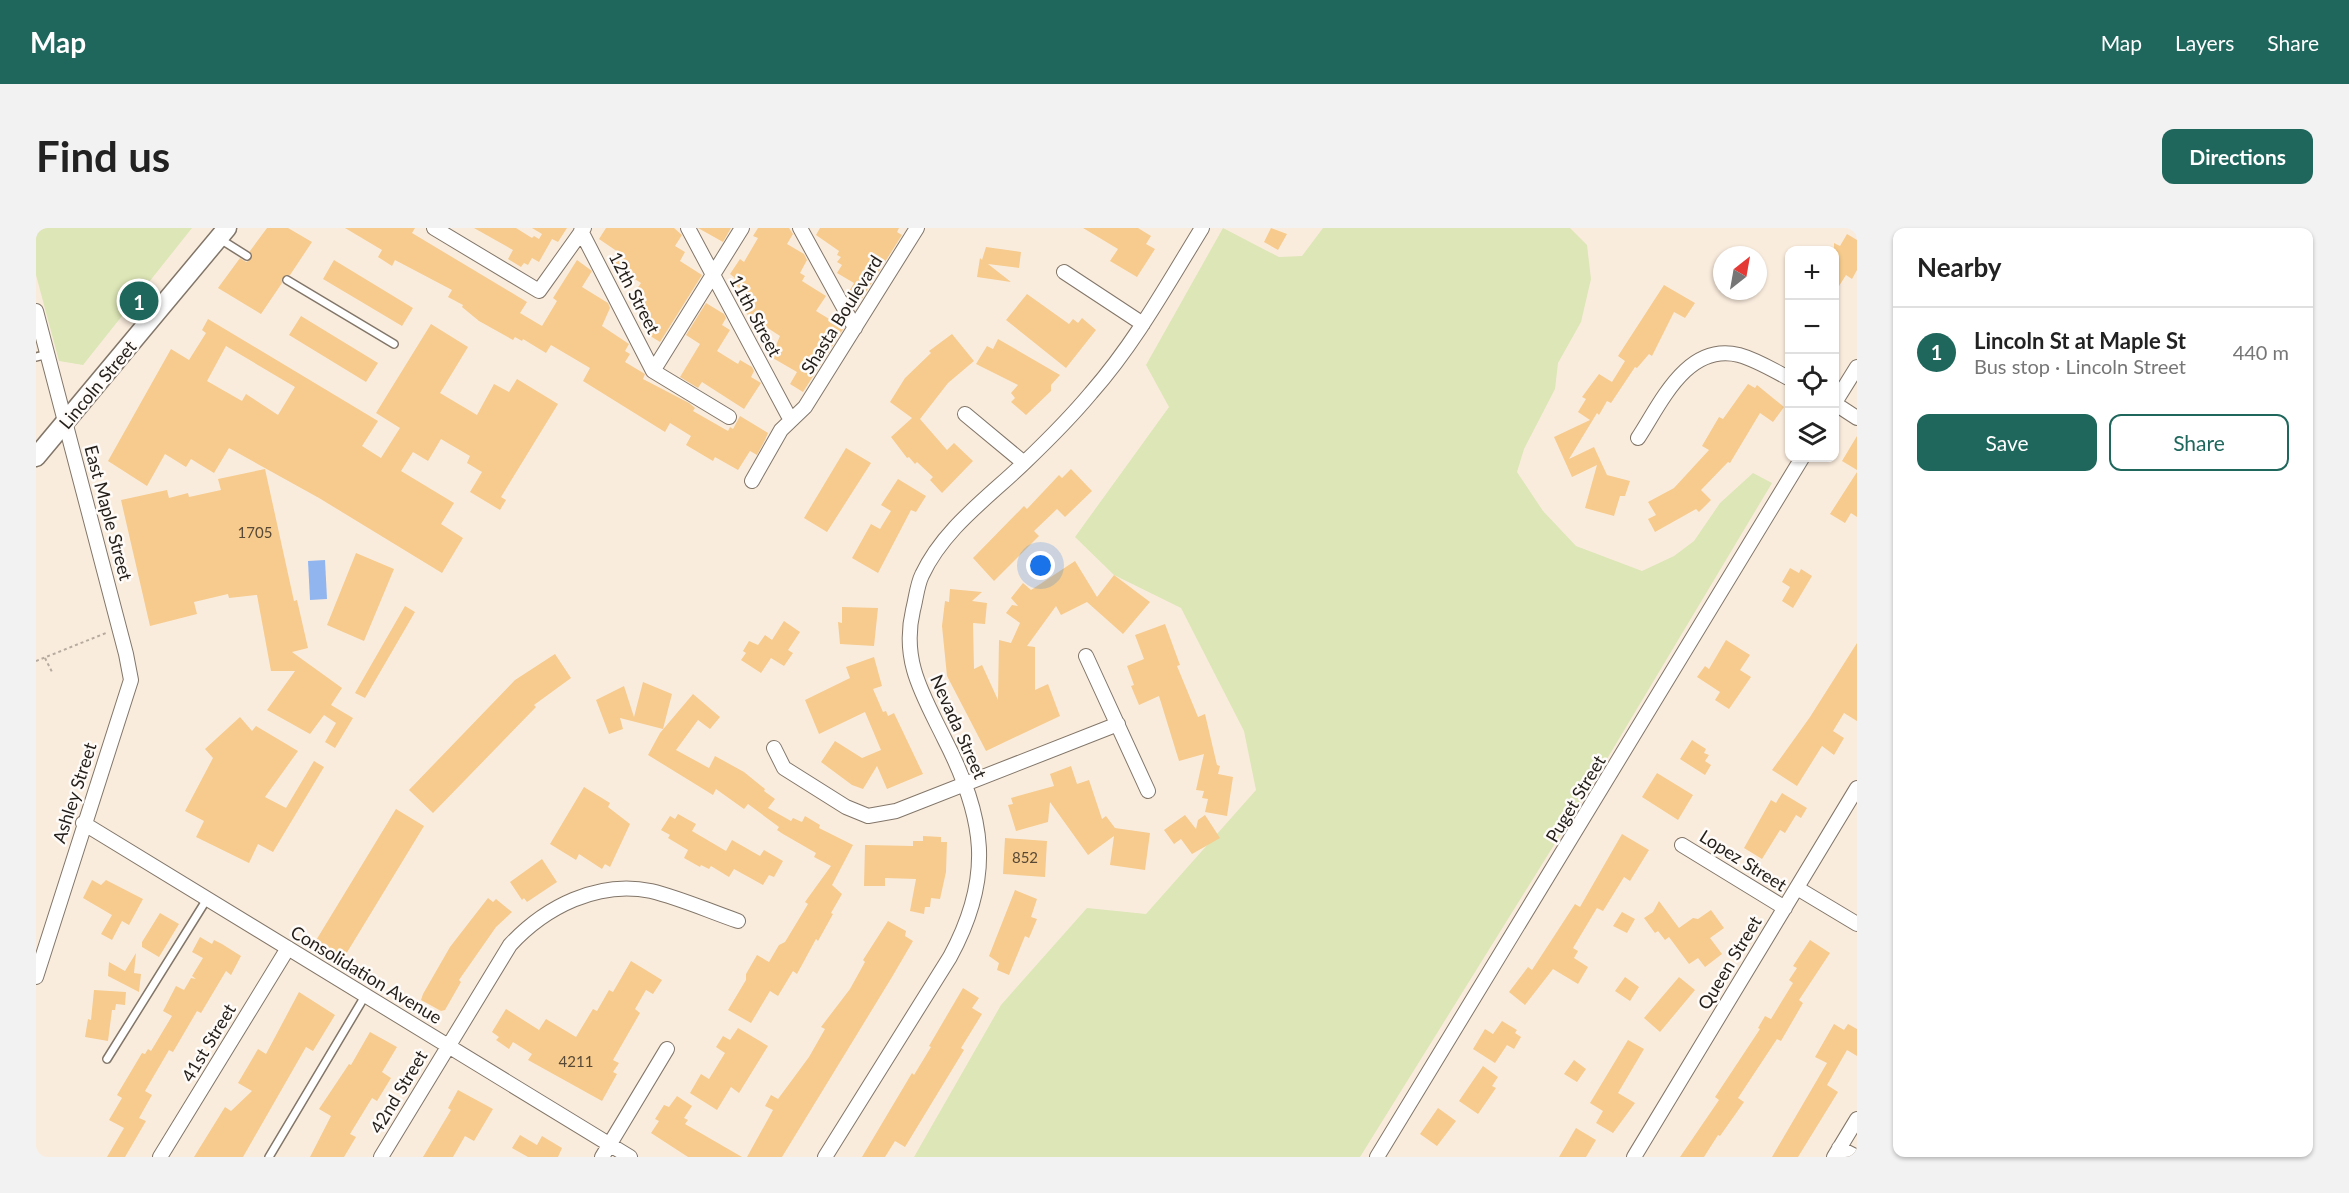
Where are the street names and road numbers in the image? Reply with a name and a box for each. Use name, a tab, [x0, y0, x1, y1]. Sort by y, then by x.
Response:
street label: 12th Street	[605, 248, 665, 338]
street label: Shasta Boulevard	[796, 251, 887, 378]
street label: 11th Street	[725, 271, 787, 361]
street label: Lincoln Street	[54, 335, 141, 433]
street label: East Maple Street	[80, 443, 138, 583]
street label: Nevada Street	[926, 671, 992, 783]
street label: Ashley Street	[47, 739, 101, 846]
street label: Puget Street	[1541, 750, 1610, 846]
street label: Lopez Street	[1696, 825, 1792, 896]
street label: Queen Street	[1693, 911, 1766, 1013]
street label: Consolidation Avenue	[287, 920, 446, 1028]
street label: 41st Street	[176, 999, 240, 1085]
street label: 42nd Street	[365, 1045, 432, 1137]

